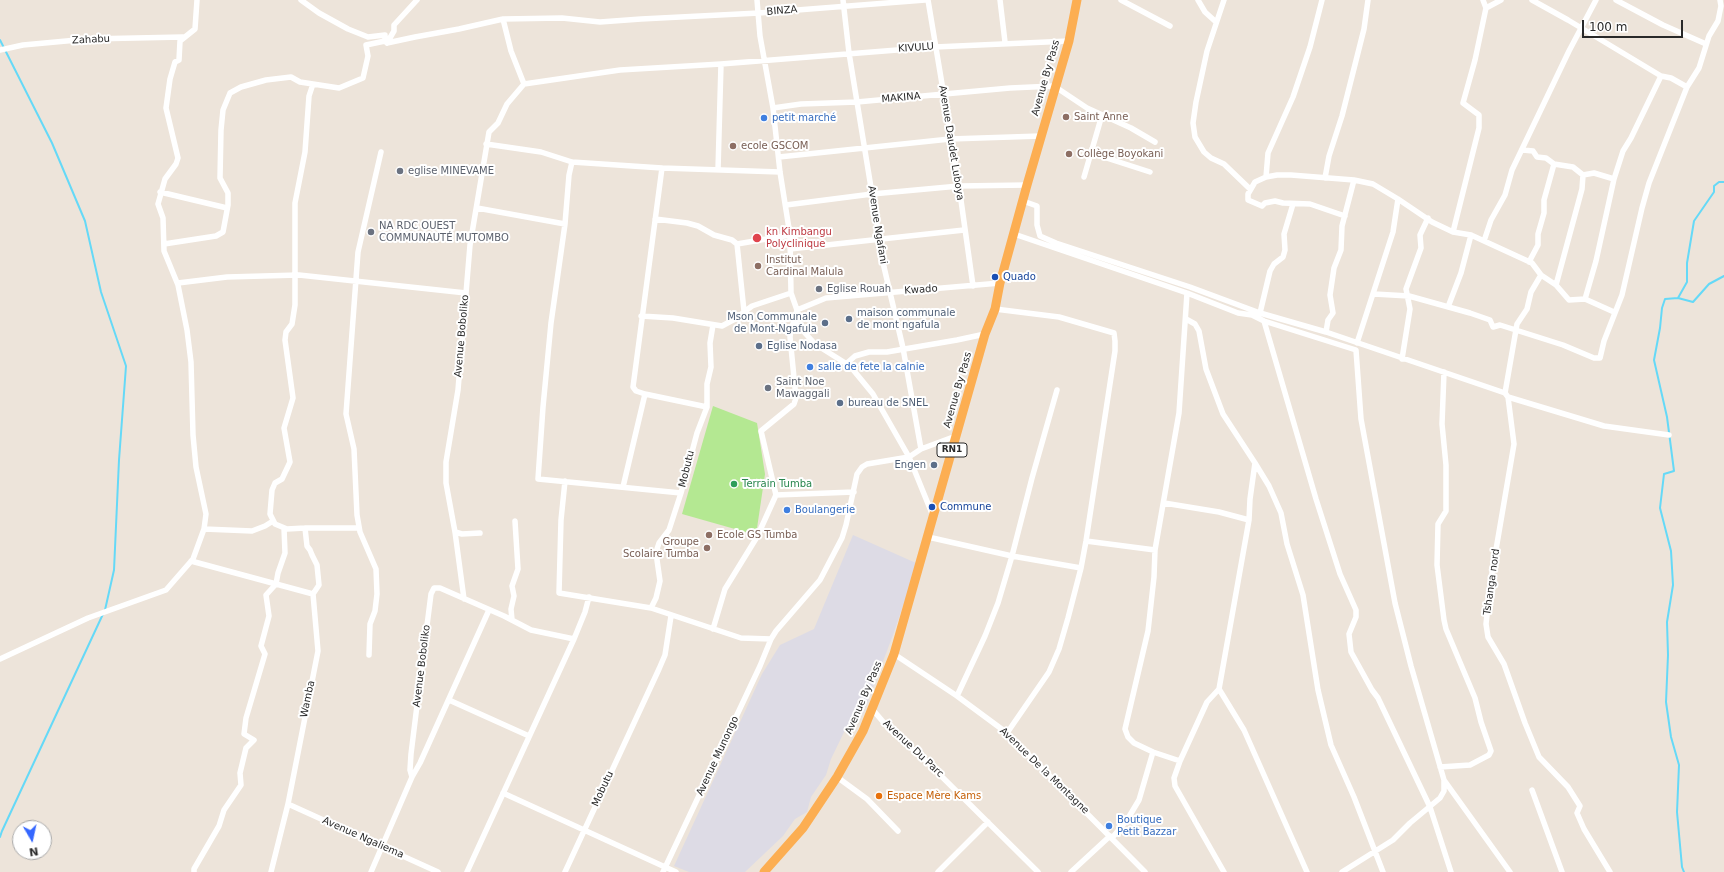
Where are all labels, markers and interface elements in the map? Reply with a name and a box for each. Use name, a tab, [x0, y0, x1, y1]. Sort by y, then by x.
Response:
street label: BINZA	[766, 4, 798, 18]
scale bar	[1584, 12, 1685, 38]
text: 100 m	[1589, 20, 1627, 34]
street label: Zahabu	[72, 33, 110, 47]
street label: Avenue By Pass	[1029, 39, 1063, 117]
street label: KIVULU	[898, 41, 934, 55]
street label: Avenue Daudet Luboya	[936, 85, 966, 201]
street label: MAKINA	[881, 90, 921, 106]
place label: Saint Anne	[1074, 111, 1128, 123]
place label: petit marché	[772, 112, 836, 124]
marker: Saint Anne	[1061, 112, 1071, 122]
marker: petit marché	[759, 113, 769, 123]
place label: ecole GSCOM	[741, 140, 808, 152]
marker: ecole GSCOM	[728, 141, 738, 151]
place label: Collège Boyokani	[1077, 148, 1163, 160]
marker: Collège Boyokani	[1064, 149, 1074, 159]
place label: eglise MINEVAME	[408, 165, 494, 177]
marker: eglise MINEVAME	[395, 166, 405, 176]
street label: Avenue Ngafani	[865, 185, 889, 265]
place label: NA RDC OUEST COMMUNAUTÉ MUTOMBO	[379, 220, 509, 244]
place label: kn Kimbangu Polyclinique	[766, 226, 832, 250]
marker: NA RDC OUEST COMMUNAUTÉ MUTOMBO	[366, 227, 376, 237]
marker: kn Kimbangu Polyclinique	[751, 232, 763, 244]
place label: Institut Cardinal Malula	[766, 254, 843, 278]
marker: Institut Cardinal Malula	[753, 261, 763, 271]
place label: Quado	[1003, 271, 1036, 283]
marker: Quado	[990, 272, 1000, 282]
place label: Eglise Rouah	[827, 283, 891, 295]
street label: Kwado	[904, 283, 938, 297]
marker: Eglise Rouah	[814, 284, 824, 294]
street label: Avenue Boboliko	[452, 294, 472, 378]
place label: maison communale de mont ngafula	[857, 307, 955, 330]
place label: Mson Communale de Mont-Ngafula	[727, 311, 817, 334]
marker: maison communale de mont ngafula	[844, 314, 854, 324]
marker: Mson Communale de Mont-Ngafula	[820, 318, 830, 328]
place label: Eglise Nodasa	[767, 340, 837, 352]
marker: Eglise Nodasa	[754, 341, 764, 351]
street label: Avenue By Pass	[941, 351, 975, 429]
place label: salle de fete la calnie	[818, 361, 925, 373]
marker: salle de fete la calnie	[805, 362, 815, 372]
place label: Saint Noe Mawaggali	[776, 376, 829, 400]
marker: Saint Noe Mawaggali	[763, 383, 773, 393]
place label: bureau de SNEL	[848, 397, 928, 409]
marker: bureau de SNEL	[835, 398, 845, 408]
road number: RN1	[937, 443, 967, 457]
street label: Mobutu	[677, 449, 697, 489]
place label: Engen	[895, 459, 926, 471]
marker: Engen	[929, 460, 939, 470]
place label: Terrain Tumba	[742, 478, 812, 490]
marker: Terrain Tumba	[729, 479, 739, 489]
place label: Commune	[940, 501, 991, 513]
marker: Commune	[927, 502, 937, 512]
place label: Boulangerie	[795, 504, 855, 516]
marker: Boulangerie	[782, 505, 792, 515]
place label: Ecole GS Tumba	[717, 529, 797, 541]
marker: Ecole GS Tumba	[704, 530, 714, 540]
place label: Groupe Scolaire Tumba	[623, 536, 699, 560]
marker: Groupe Scolaire Tumba	[702, 543, 712, 553]
street label: Tshanga nord	[1481, 548, 1503, 616]
street label: Avenue Boboliko	[411, 624, 433, 708]
street label: Avenue By Pass	[843, 660, 885, 736]
street label: Wamba	[298, 679, 318, 719]
street label: Avenue Munongo	[694, 714, 742, 798]
street label: Avenue Du Parc	[880, 718, 946, 780]
street label: Avenue De la Montagne	[997, 725, 1091, 817]
street label: Mobutu	[590, 769, 616, 809]
place label: Espace Mère Kams	[887, 790, 981, 802]
marker: Espace Mère Kams	[874, 791, 884, 801]
place label: Boutique Petit Bazzar	[1117, 814, 1176, 838]
street label: Avenue Ngaliema	[320, 815, 406, 861]
north arrow	[12, 820, 52, 860]
marker: Boutique Petit Bazzar	[1104, 821, 1114, 831]
text: N	[28, 844, 39, 858]

